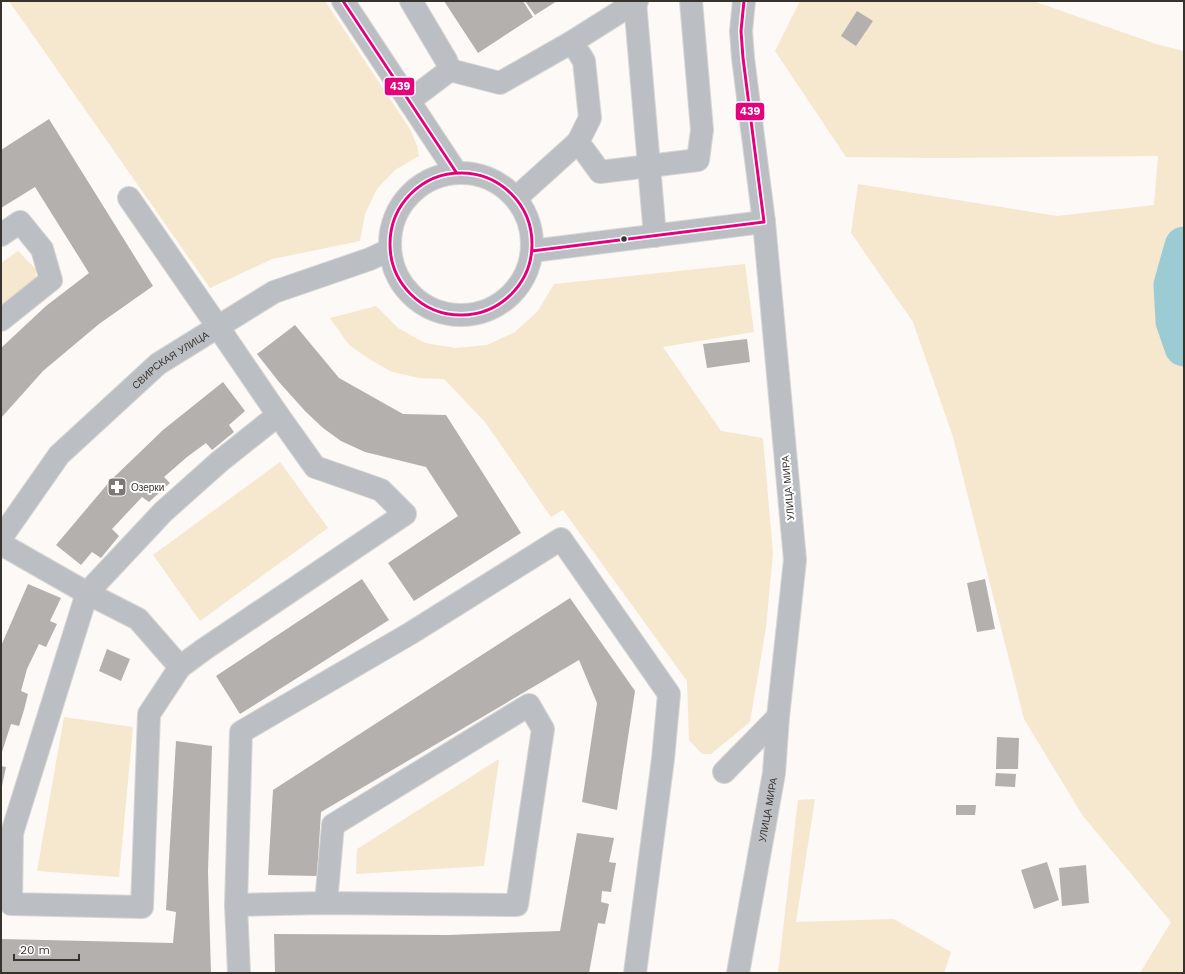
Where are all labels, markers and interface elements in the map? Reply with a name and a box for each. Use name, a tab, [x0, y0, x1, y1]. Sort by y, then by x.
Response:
line badge: 439	[384, 77, 415, 96]
text: 439	[390, 80, 410, 93]
line badge: 439	[735, 102, 765, 121]
text: 439	[740, 105, 760, 118]
unlabelled marker	[619, 234, 629, 244]
street label: СВИРСКАЯ УЛИЦА	[129, 328, 211, 391]
street label: УЛИЦА МИРА	[780, 455, 796, 521]
pharmacy icon: Озерки	[106, 476, 128, 498]
place label: Озерки	[131, 482, 164, 493]
street label: УЛИЦА МИРА	[756, 776, 779, 843]
scale bar	[14, 936, 79, 962]
text: 20 m	[20, 943, 50, 957]

